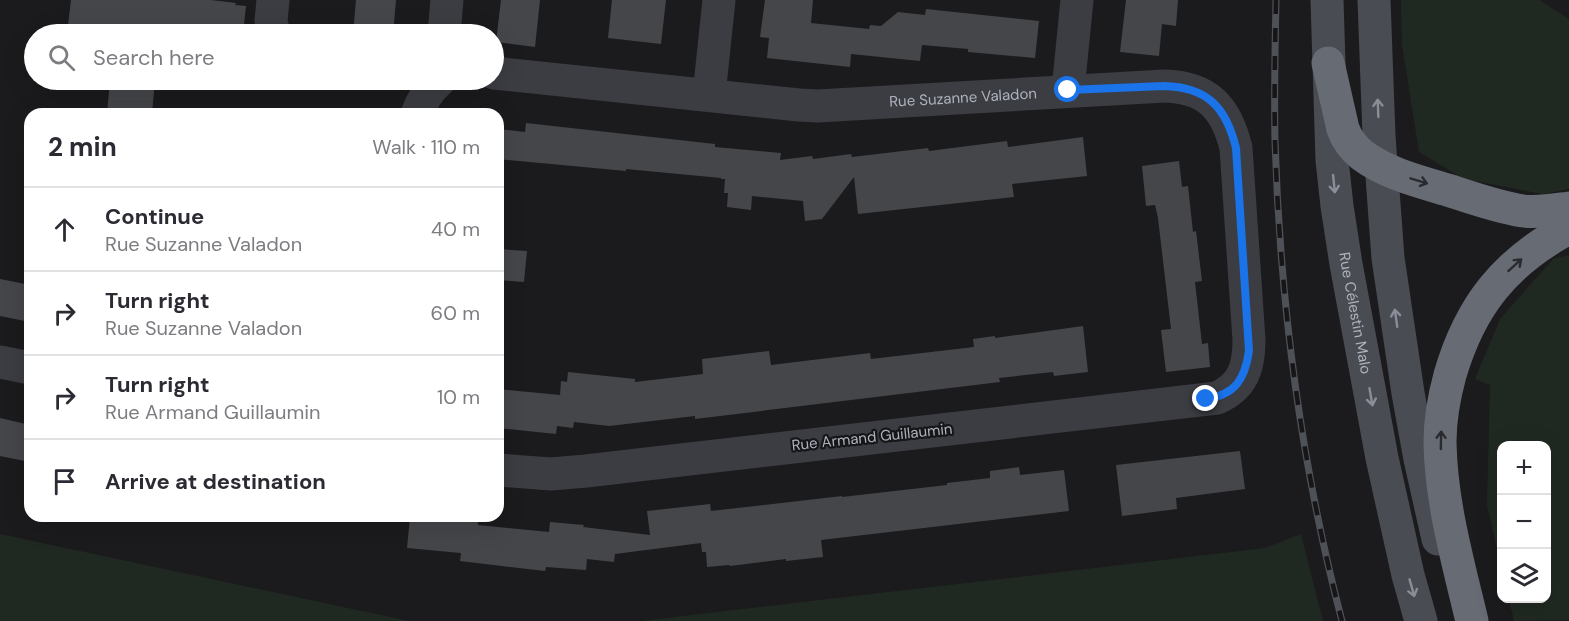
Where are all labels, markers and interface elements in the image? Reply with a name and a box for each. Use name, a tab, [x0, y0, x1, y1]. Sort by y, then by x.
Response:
search box	[24, 24, 504, 90]
icon: search	[45, 41, 78, 74]
text: Search here	[93, 43, 214, 72]
route start	[1054, 76, 1080, 102]
street label: Rue Suzanne Valadon	[889, 83, 1038, 112]
one-way arrow	[1372, 98, 1383, 118]
text: 2 min	[48, 130, 117, 164]
text: Walk · 110 m	[372, 134, 480, 160]
one-way arrow	[1329, 174, 1340, 194]
one-way arrow	[1409, 176, 1428, 187]
text: Continue	[105, 202, 204, 231]
icon: ahead	[48, 213, 81, 246]
text: 40 m	[431, 216, 480, 242]
text: Rue Suzanne Valadon	[105, 231, 302, 257]
street label: Rue Célestin Malo	[1334, 251, 1376, 376]
one-way arrow	[1507, 258, 1522, 272]
text: Turn right	[105, 286, 210, 315]
icon: right	[48, 297, 81, 330]
text: 60 m	[431, 300, 480, 326]
one-way arrow	[1391, 309, 1402, 328]
text: Rue Suzanne Valadon	[105, 315, 302, 341]
text: Turn right	[105, 370, 210, 399]
icon: right	[48, 381, 81, 414]
text: 10 m	[437, 384, 480, 410]
route end	[1192, 385, 1218, 411]
one-way arrow	[1366, 387, 1377, 406]
text: Rue Armand Guillaumin	[105, 399, 321, 425]
street label: Rue Armand Guillaumin	[791, 419, 953, 455]
one-way arrow	[1435, 430, 1446, 450]
map controls	[1497, 441, 1551, 603]
button: +	[1497, 441, 1551, 495]
icon: arrive	[48, 465, 81, 498]
text: Arrive at destination	[105, 467, 326, 496]
button: −	[1497, 495, 1551, 549]
button: layers	[1497, 549, 1551, 603]
one-way arrow	[1407, 578, 1418, 597]

